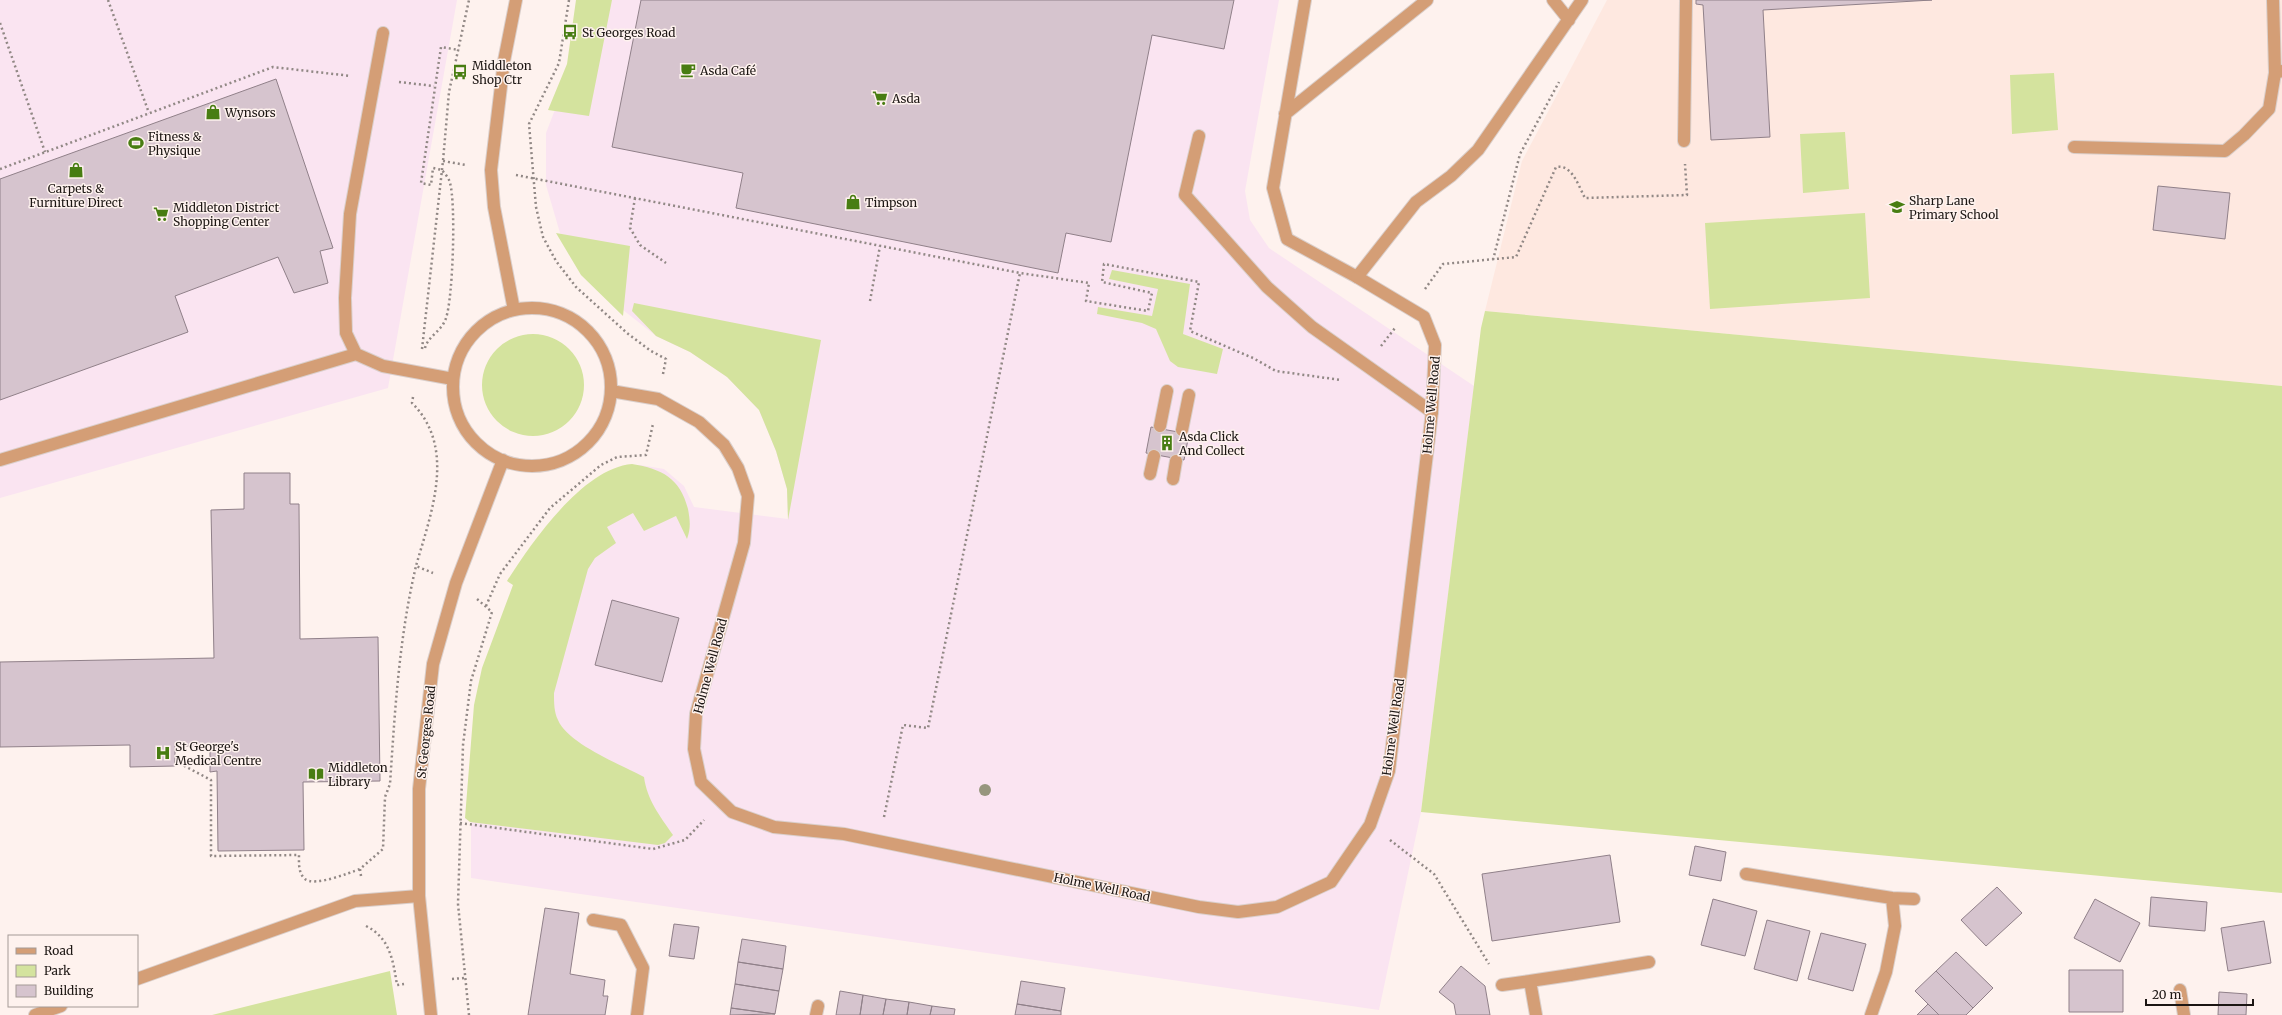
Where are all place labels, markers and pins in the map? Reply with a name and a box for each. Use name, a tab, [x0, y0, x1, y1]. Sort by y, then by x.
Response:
bus stop icon: St Georges Road	[561, 23, 579, 41]
place label: St Georges Road	[582, 25, 675, 40]
place label: Middleton Shop Ctr	[472, 58, 532, 87]
cafe icon: Asda Café	[679, 61, 697, 79]
bus stop icon: Middleton Shop Ctr	[451, 63, 469, 81]
place label: Asda Café	[699, 63, 756, 78]
supermarket icon: Asda	[871, 89, 889, 107]
place label: Asda	[891, 91, 921, 106]
shop icon: Wynsors	[204, 103, 222, 121]
place label: Wynsors	[224, 105, 276, 120]
place label: Fitness & Physique	[148, 129, 202, 158]
sports icon: Fitness & Physique	[127, 134, 145, 152]
shop icon: Carpets & Furniture Direct	[67, 161, 85, 179]
place label: Carpets & Furniture Direct	[29, 181, 123, 210]
shop icon: Timpson	[844, 193, 862, 211]
place label: Sharp Lane Primary School	[1909, 193, 1999, 222]
place label: Timpson	[865, 195, 917, 210]
school or university icon: Sharp Lane Primary School	[1888, 198, 1906, 216]
place label: Middleton District Shopping Center	[173, 200, 279, 229]
supermarket icon: Middleton District Shopping Center	[152, 205, 170, 223]
place label: Asda Click And Collect	[1178, 429, 1245, 458]
building icon: Asda Click And Collect	[1158, 434, 1176, 452]
place label: St George's Medical Centre	[175, 739, 261, 768]
hospital icon: St George's Medical Centre	[154, 744, 172, 762]
place label: Middleton Library	[328, 760, 388, 789]
library icon: Middleton Library	[307, 765, 325, 783]

